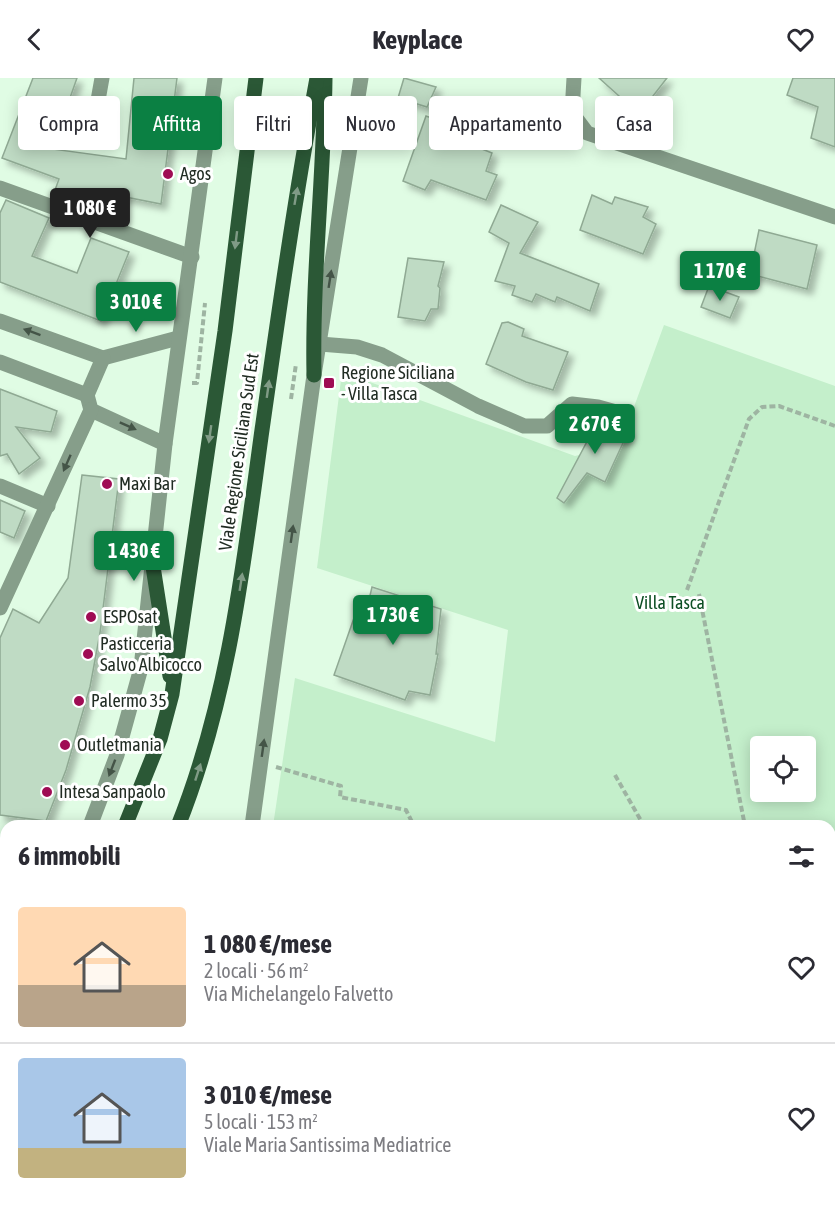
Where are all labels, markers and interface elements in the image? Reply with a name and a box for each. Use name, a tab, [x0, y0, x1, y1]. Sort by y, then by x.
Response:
icon: back	[18, 23, 51, 56]
icon: heart	[784, 23, 817, 56]
text: Keyplace	[372, 24, 463, 55]
chip: Compra	[18, 96, 120, 150]
chip: Affitta	[132, 96, 222, 150]
chip: Filtri	[234, 96, 312, 150]
chip: Nuovo	[324, 96, 417, 150]
chip: Appartamento	[429, 96, 583, 150]
chip: Casa	[595, 96, 673, 150]
place label: Agos	[180, 163, 211, 184]
marker: Agos	[161, 167, 175, 181]
one-way arrow	[292, 186, 301, 205]
pin: 1 080 €	[35, 188, 145, 239]
text: 1 080 €	[64, 196, 116, 219]
one-way arrow	[231, 231, 241, 250]
pin: 1 170 €	[665, 251, 775, 302]
text: 1 170 €	[694, 259, 746, 282]
one-way arrow	[325, 269, 334, 288]
pin: 3 010 €	[81, 282, 191, 333]
text: 3 010 €	[110, 290, 162, 313]
one-way arrow	[22, 327, 40, 337]
street label: Viale Regione Siciliana Sud Est	[214, 352, 263, 552]
place label: Regione Siciliana - Villa Tasca	[341, 362, 455, 404]
marker: Regione Siciliana - Villa Tasca	[322, 376, 336, 390]
one-way arrow	[263, 379, 272, 398]
pin: 2 670 €	[540, 404, 650, 455]
text: 2 670 €	[569, 412, 621, 435]
one-way arrow	[120, 422, 137, 431]
one-way arrow	[206, 424, 215, 443]
one-way arrow	[62, 454, 72, 472]
place label: Maxi Bar	[119, 473, 176, 494]
marker: Maxi Bar	[100, 477, 114, 491]
one-way arrow	[287, 524, 297, 543]
pin: 1 430 €	[79, 531, 189, 582]
text: 1 430 €	[108, 539, 160, 562]
one-way arrow	[236, 572, 245, 591]
park label: Villa Tasca	[635, 592, 705, 613]
pin: 1 730 €	[338, 595, 448, 646]
text: 1 730 €	[367, 603, 419, 626]
place label: ESPOsat	[103, 606, 157, 627]
marker: ESPOsat	[84, 610, 98, 624]
place label: Pasticceria Salvo Albicocco	[100, 633, 202, 675]
marker: Pasticceria Salvo Albicocco	[81, 647, 95, 661]
place label: Palermo 35	[91, 690, 167, 711]
marker: Palermo 35	[72, 694, 86, 708]
place label: Outletmania	[77, 734, 162, 755]
map controls	[750, 736, 816, 802]
button: locate	[750, 736, 816, 802]
marker: Outletmania	[58, 738, 72, 752]
one-way arrow	[258, 738, 267, 757]
one-way arrow	[107, 760, 117, 778]
one-way arrow	[193, 763, 203, 781]
place label: Intesa Sanpaolo	[59, 781, 166, 802]
marker: Intesa Sanpaolo	[40, 785, 54, 799]
icon: filters	[785, 840, 818, 873]
text: 6 immobili	[18, 841, 121, 871]
text: 1 080 €/mese	[204, 929, 332, 959]
icon: home	[66, 931, 138, 1003]
icon: heart	[785, 951, 818, 984]
text: 2 locali · 56 m²	[204, 959, 309, 982]
text: Via Michelangelo Falvetto	[204, 982, 393, 1005]
text: 3 010 €/mese	[204, 1080, 332, 1110]
icon: home	[66, 1082, 138, 1154]
icon: heart	[785, 1102, 818, 1135]
text: 5 locali · 153 m²	[204, 1110, 318, 1133]
text: Viale Maria Santissima Mediatrice	[204, 1133, 451, 1156]

